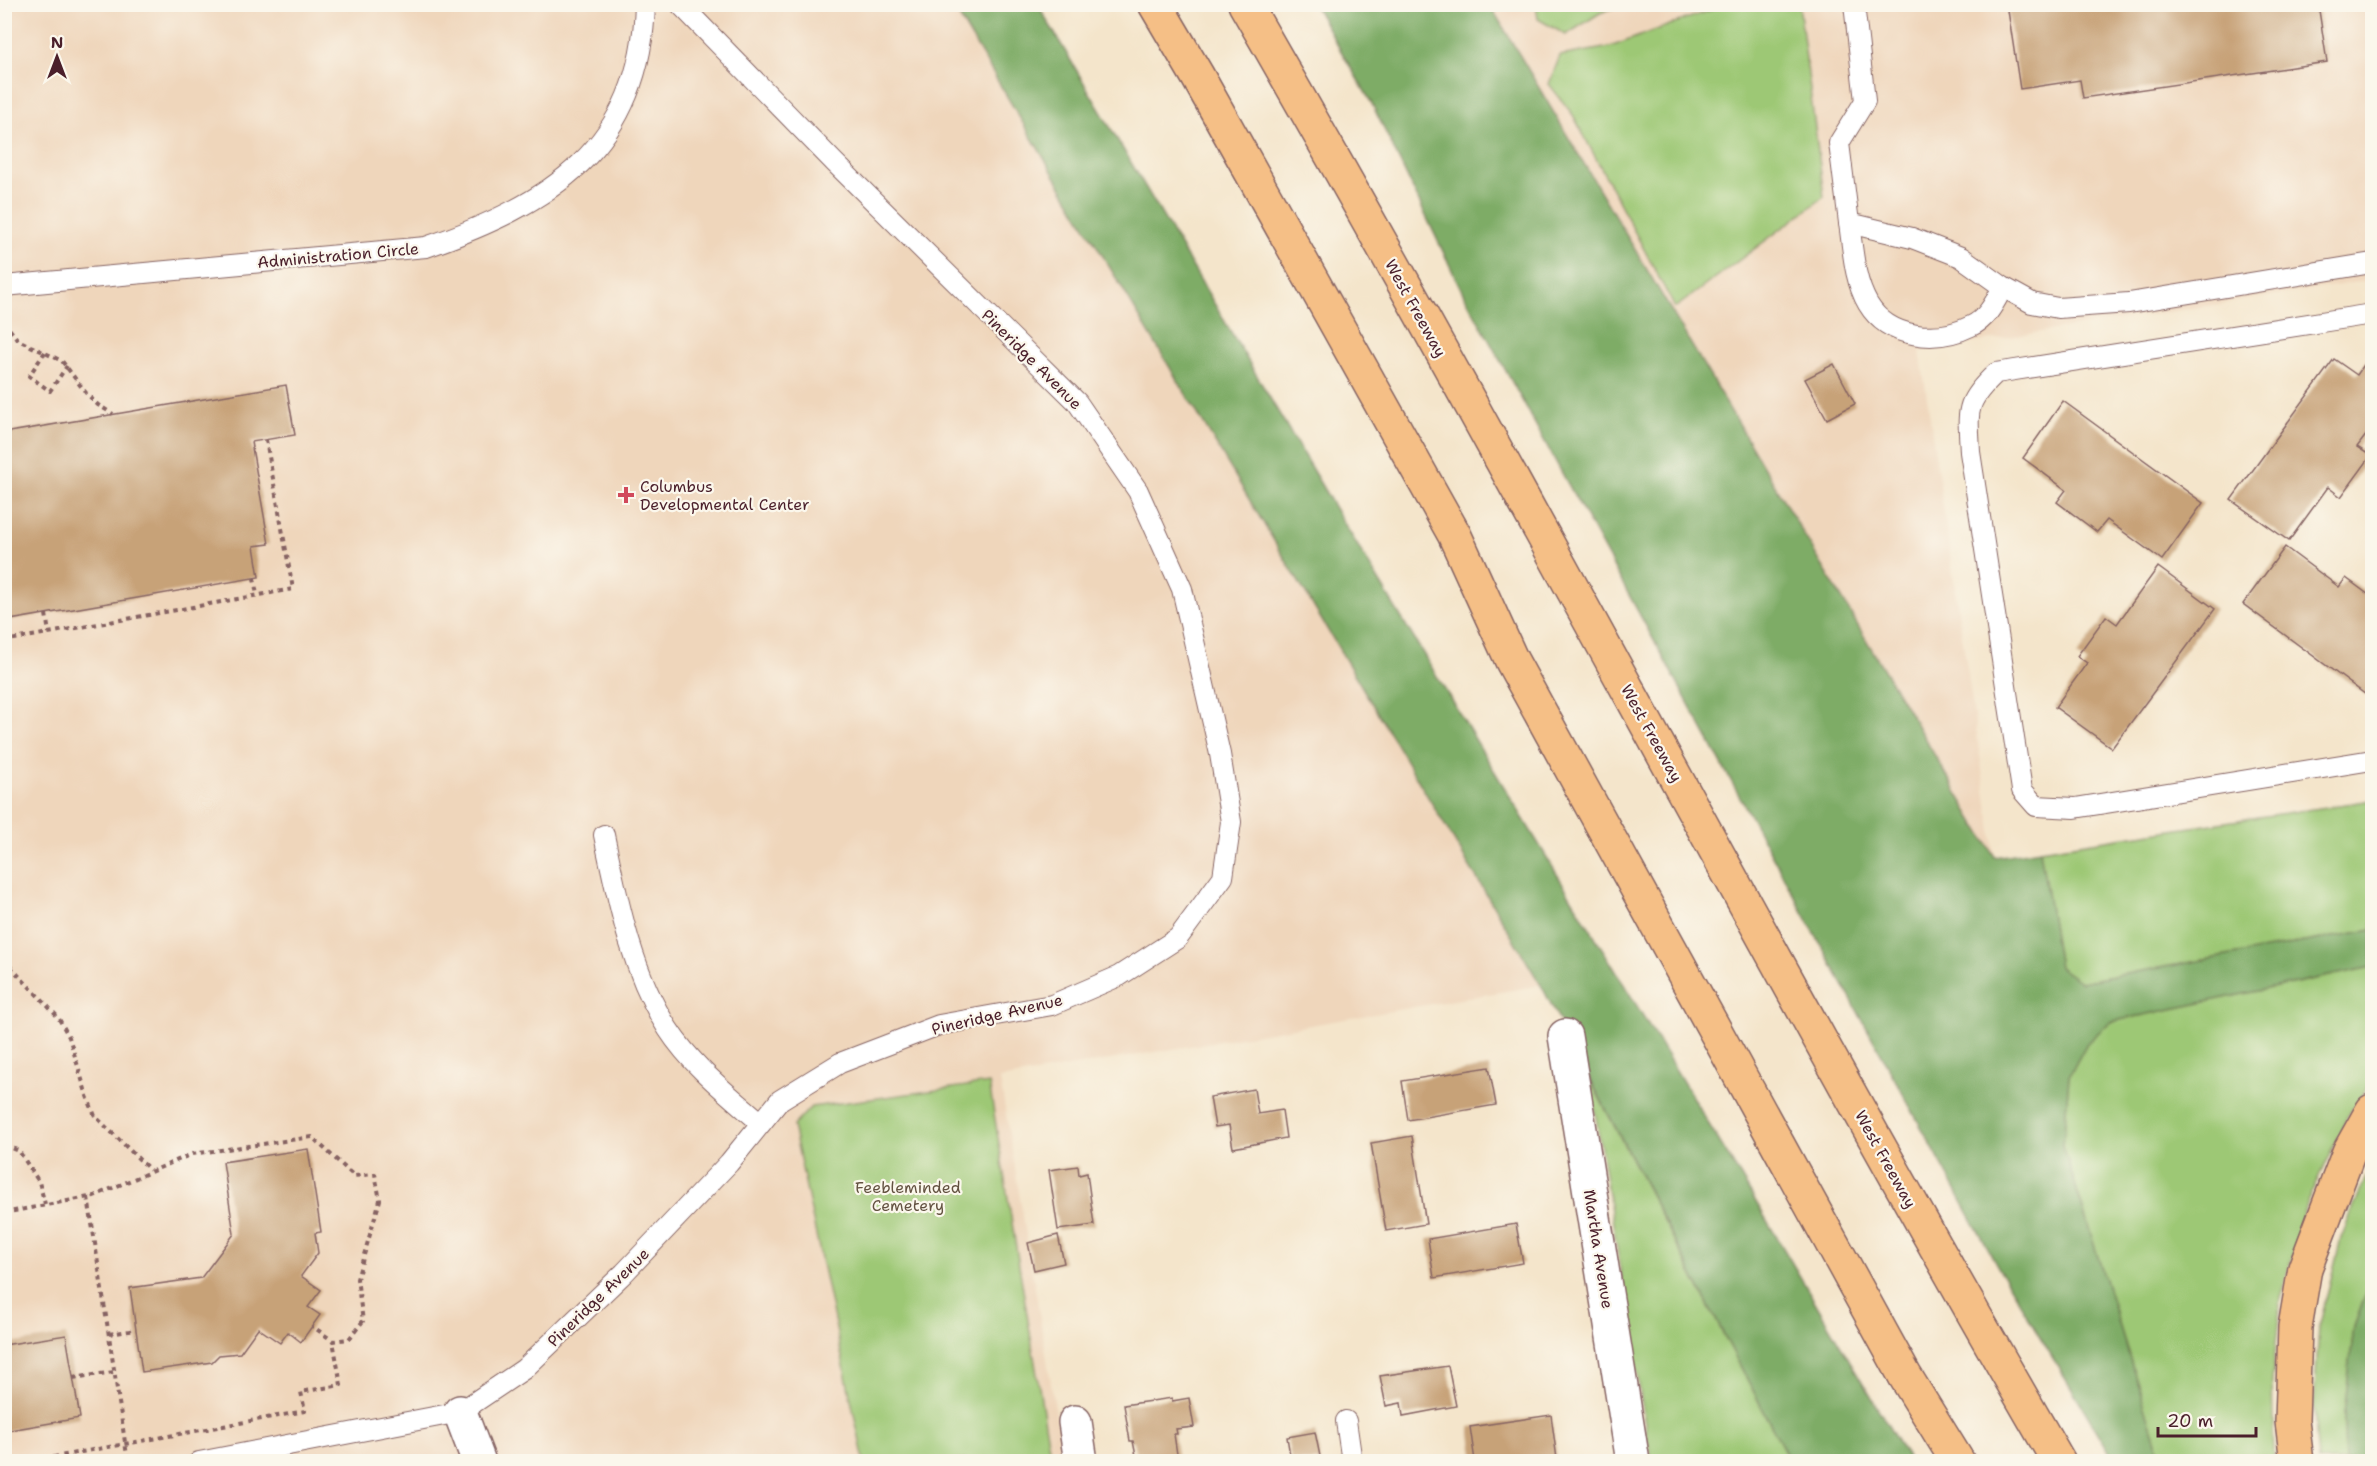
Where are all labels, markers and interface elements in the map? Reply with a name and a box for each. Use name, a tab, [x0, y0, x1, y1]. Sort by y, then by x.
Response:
north arrow	[27, 27, 87, 87]
text: N	[51, 32, 63, 53]
street label: Administration Circle	[256, 238, 420, 273]
street label: West Freeway	[1380, 256, 1451, 361]
street label: Pineridge Avenue	[977, 305, 1086, 414]
place label: Columbus Developmental Center	[640, 476, 810, 515]
marker: Columbus Developmental Center	[617, 486, 635, 504]
street label: West Freeway	[1616, 681, 1687, 786]
street label: Pineridge Avenue	[929, 989, 1065, 1040]
street label: West Freeway	[1850, 1107, 1921, 1212]
park label: Feebleminded Cemetery	[855, 1177, 961, 1216]
street label: Martha Avenue	[1579, 1188, 1618, 1310]
street label: Pineridge Avenue	[543, 1243, 654, 1351]
scale bar	[2158, 1400, 2256, 1438]
text: 20 m	[2167, 1409, 2213, 1433]

